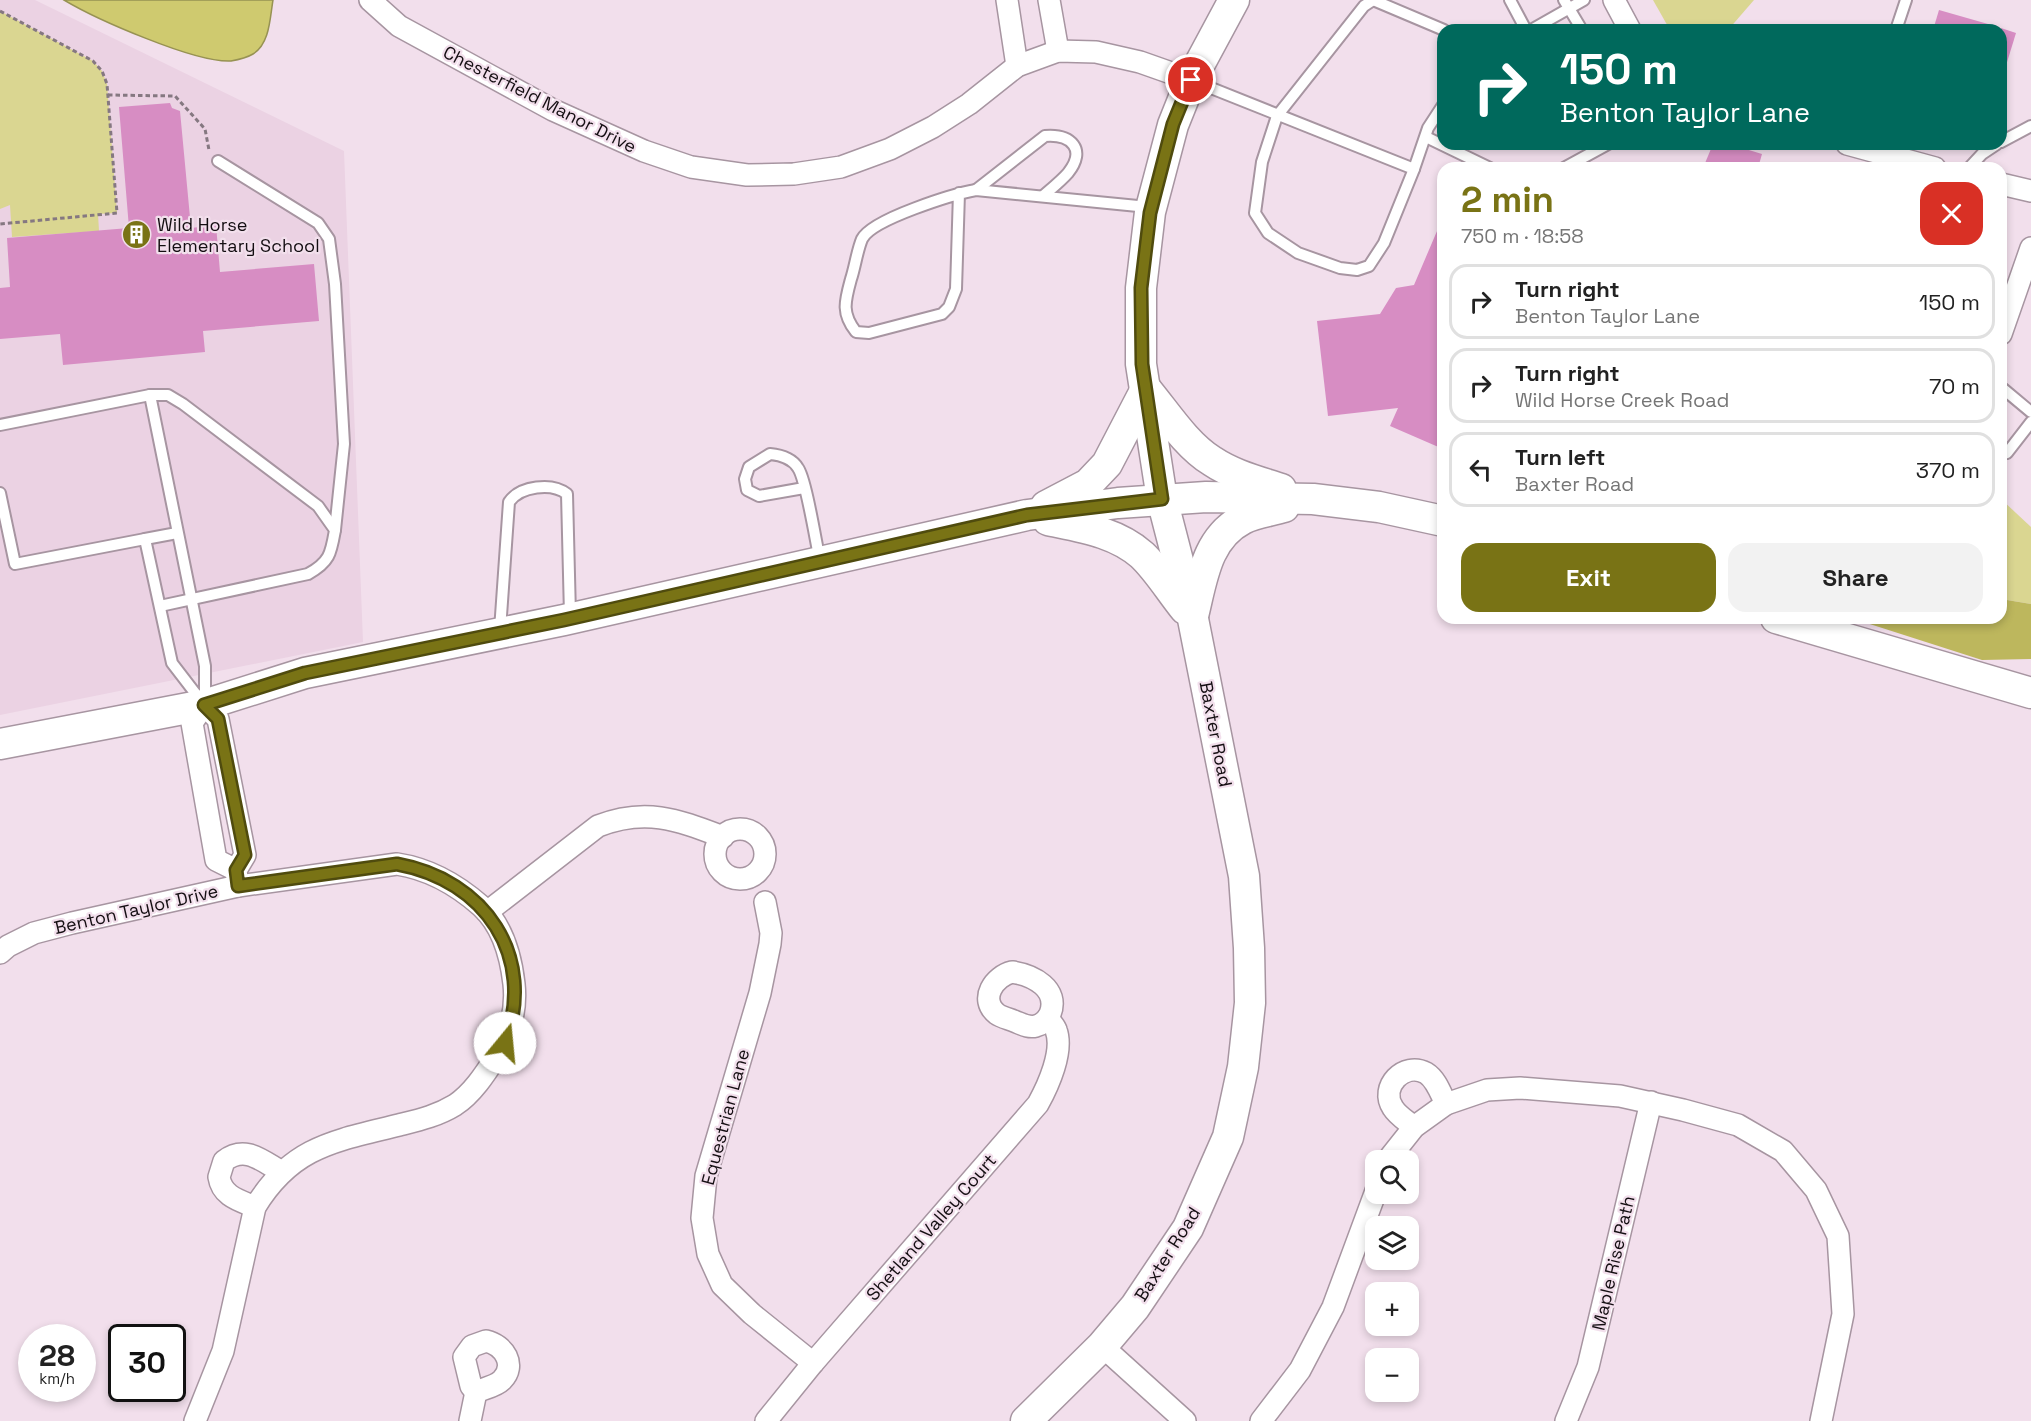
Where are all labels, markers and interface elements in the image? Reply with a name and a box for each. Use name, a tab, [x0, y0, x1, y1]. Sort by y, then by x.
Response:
street label: Chesterfield Manor Drive	[440, 40, 640, 158]
text: 150 m	[1560, 43, 1678, 96]
icon: right	[1461, 48, 1539, 126]
pin	[1165, 54, 1216, 105]
icon: arrive	[1174, 63, 1207, 96]
text: Benton Taylor Lane	[1560, 95, 1810, 130]
text: 2 min	[1461, 177, 1554, 223]
button: close	[1920, 182, 1983, 245]
place label: Wild Horse Elementary School	[157, 213, 320, 257]
building icon: Wild Horse Elementary School	[120, 218, 152, 250]
text: 750 m · 18:58	[1461, 223, 1584, 249]
text: Turn right	[1515, 275, 1620, 303]
icon: right	[1464, 285, 1497, 318]
text: 150 m	[1919, 288, 1980, 316]
text: Benton Taylor Lane	[1515, 303, 1700, 329]
text: Turn right	[1515, 359, 1620, 387]
icon: right	[1464, 369, 1497, 402]
text: 70 m	[1929, 372, 1980, 400]
text: Wild Horse Creek Road	[1515, 387, 1729, 413]
text: Turn left	[1515, 443, 1605, 471]
icon: left	[1464, 453, 1497, 486]
text: 370 m	[1916, 456, 1980, 484]
text: Baxter Road	[1515, 471, 1634, 497]
button: Exit	[1461, 543, 1716, 612]
button: Share	[1728, 543, 1983, 612]
street label: Baxter Road	[1194, 679, 1238, 789]
street label: Benton Taylor Drive	[52, 879, 220, 939]
position arrow	[473, 1011, 537, 1075]
street label: Equestrian Lane	[696, 1046, 754, 1188]
street label: Shetland Valley Court	[861, 1149, 1001, 1305]
map controls	[1365, 1150, 1419, 1402]
button: search	[1365, 1150, 1419, 1204]
street label: Maple Rise Path	[1586, 1193, 1640, 1333]
street label: Baxter Road	[1129, 1202, 1205, 1306]
button: layers	[1365, 1216, 1419, 1270]
button: +	[1365, 1282, 1419, 1336]
speed limit sign: 30	[108, 1324, 186, 1402]
text: 28	[39, 1336, 75, 1375]
button: −	[1365, 1348, 1419, 1402]
text: km/h	[39, 1369, 75, 1388]

